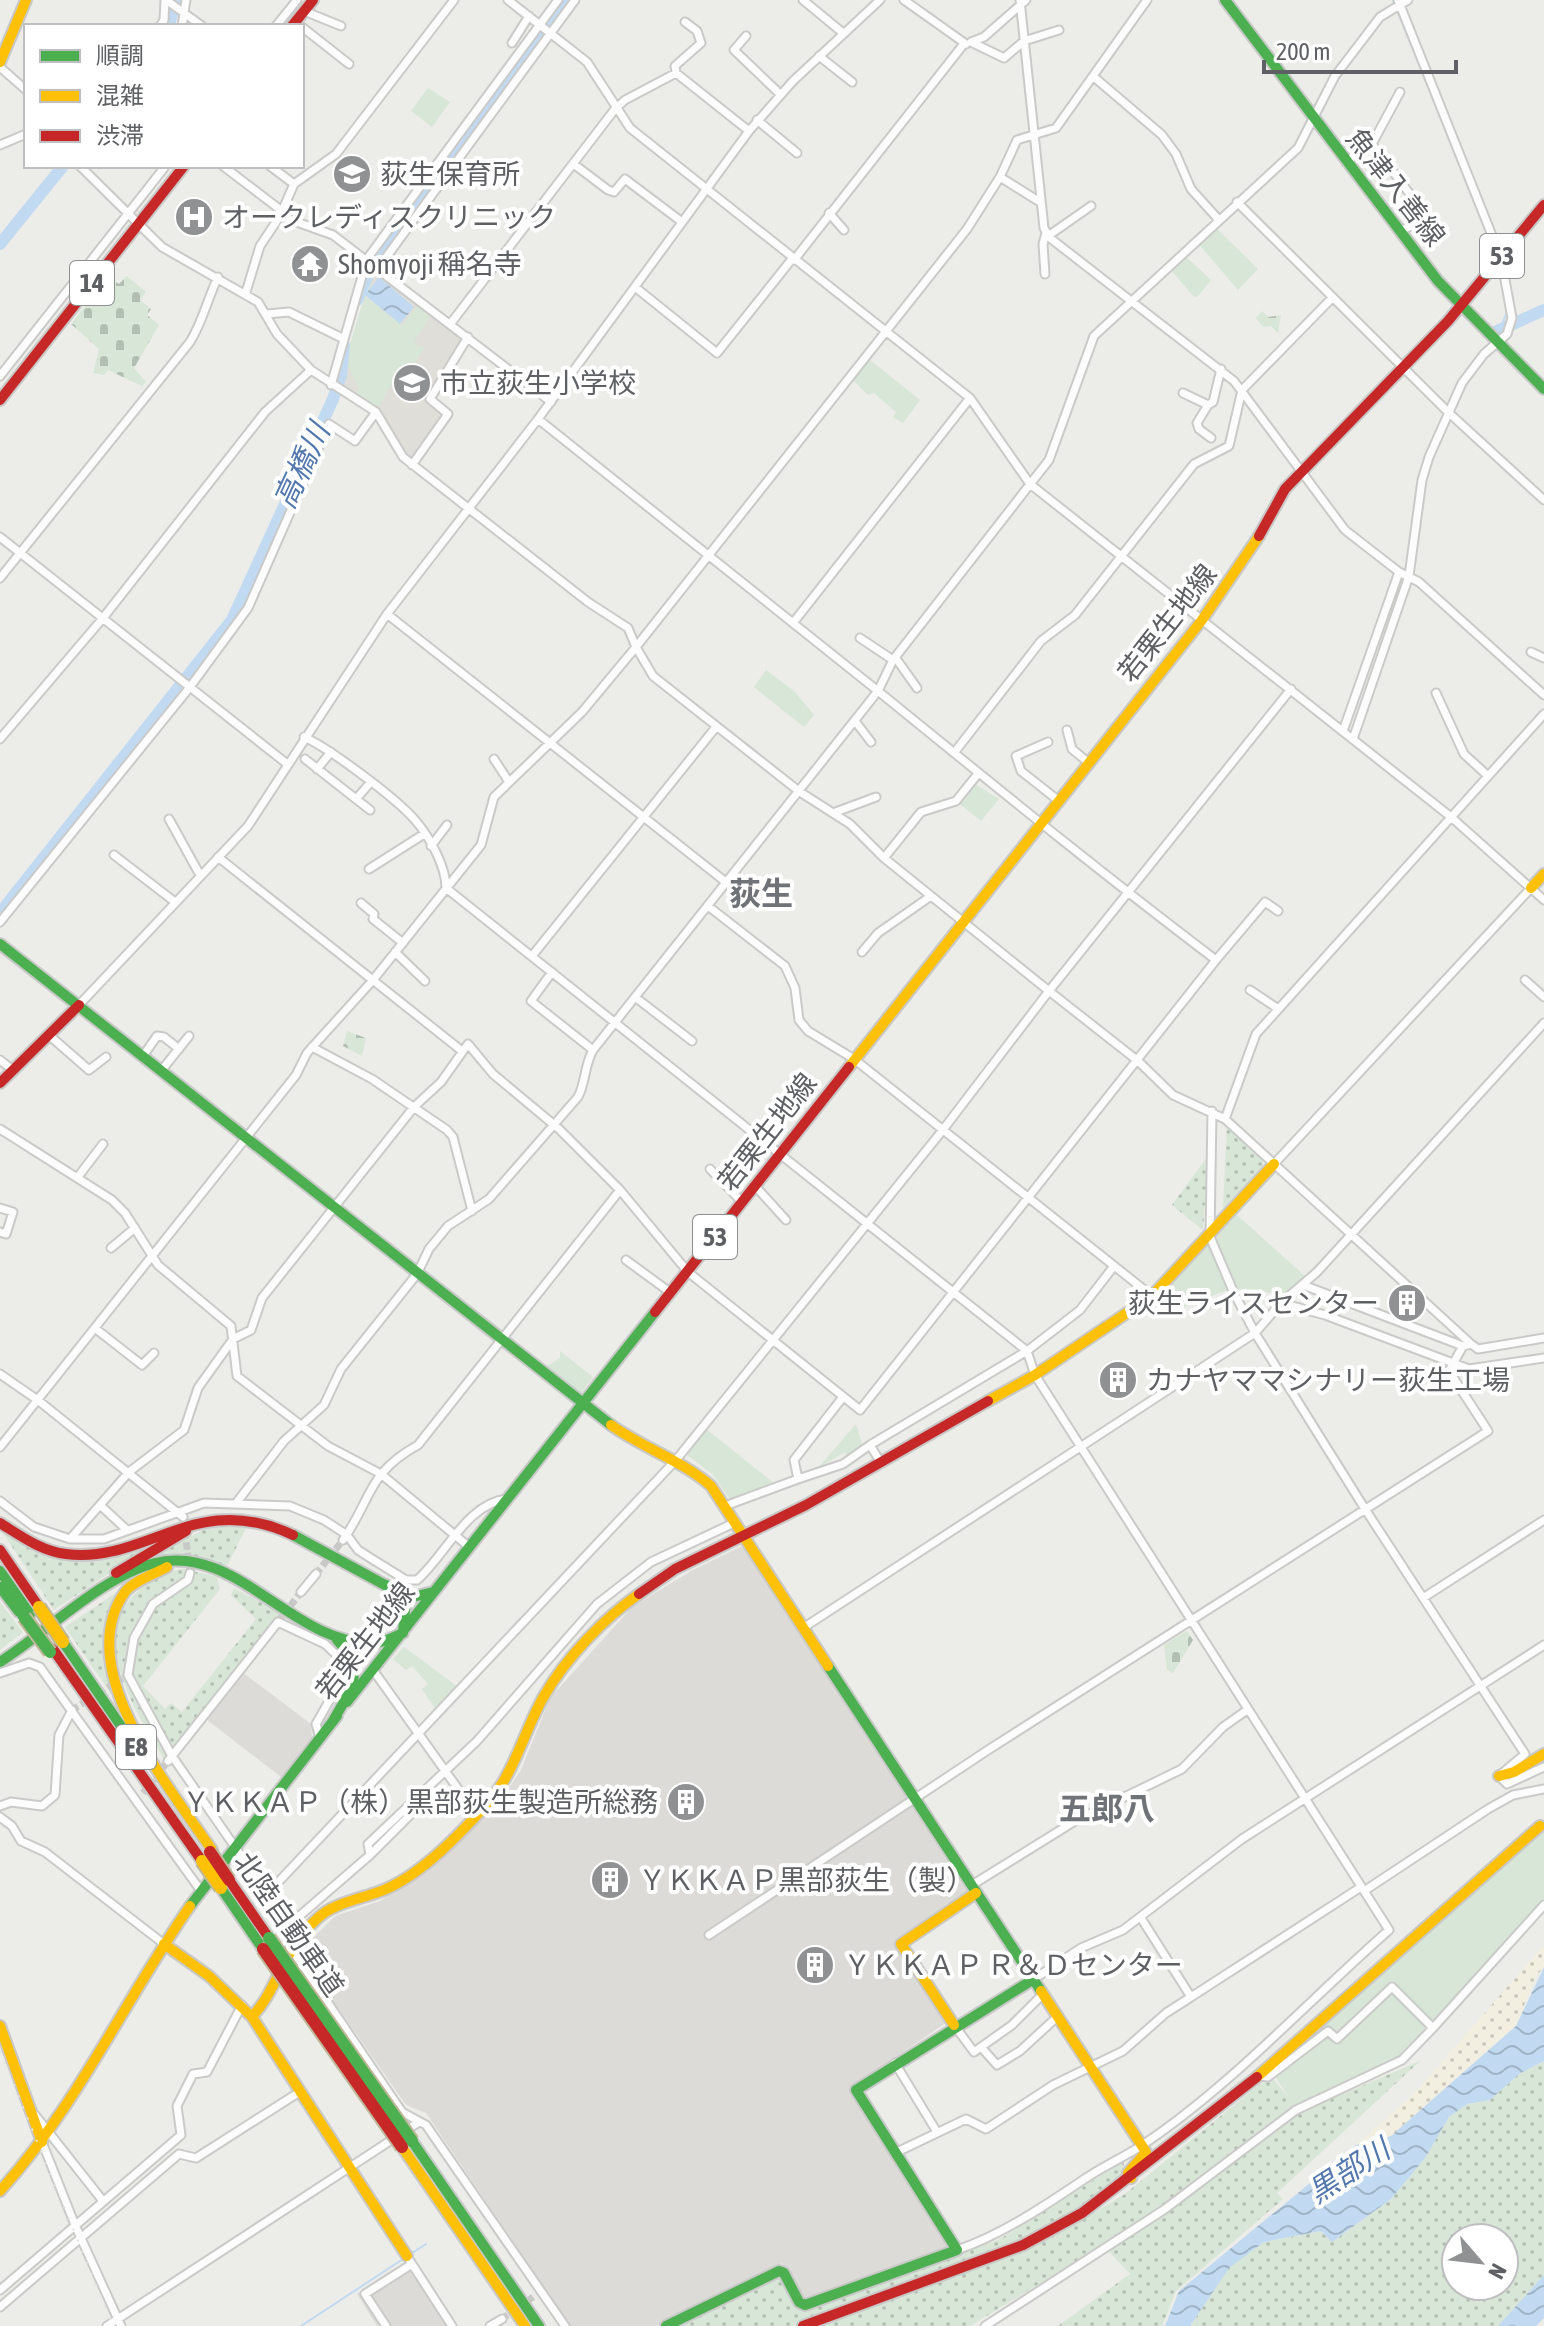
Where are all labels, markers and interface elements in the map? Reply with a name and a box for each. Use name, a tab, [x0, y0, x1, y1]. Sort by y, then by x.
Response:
legend	[24, 24, 304, 168]
scale bar	[1264, 24, 1456, 74]
text: 200 m	[1276, 38, 1330, 65]
text: 順調	[96, 42, 144, 69]
text: 混雑	[96, 82, 144, 109]
text: 渋滞	[96, 122, 144, 149]
street label: 魚津入善線	[1340, 122, 1452, 252]
school or university icon: 荻生保育所	[331, 153, 373, 195]
place label: 荻生保育所	[380, 158, 520, 190]
hospital icon: オークレディスクリニック	[173, 196, 215, 238]
place label: オークレディスクリニック	[222, 201, 556, 233]
road number: 53	[1480, 234, 1524, 278]
temple icon: Shomyoji 稱名寺	[289, 243, 331, 285]
place label: Shomyoji 稱名寺	[338, 248, 522, 280]
road number: 14	[70, 261, 114, 305]
school or university icon: 市立荻生小学校	[391, 362, 433, 404]
place label: 市立荻生小学校	[440, 367, 636, 399]
water label: 高橋川	[267, 415, 337, 514]
street label: 若栗生地線	[1111, 558, 1223, 688]
district label: 荻生	[729, 875, 793, 912]
street label: 若栗生地線	[711, 1067, 823, 1197]
road number: 53	[693, 1215, 737, 1259]
building icon: 荻生ライスセンター	[1386, 1282, 1428, 1324]
place label: 荻生ライスセンター	[1128, 1287, 1379, 1319]
building icon: カナヤママシナリー荻生工場	[1097, 1359, 1139, 1401]
place label: カナヤママシナリー荻生工場	[1146, 1364, 1510, 1396]
street label: 若栗生地線	[309, 1576, 421, 1706]
road number: E8	[116, 1725, 156, 1769]
building icon: ＹＫＫＡＰ（株）黒部荻生製造所総務	[665, 1781, 707, 1823]
place label: ＹＫＫＡＰ（株）黒部荻生製造所総務	[182, 1786, 658, 1818]
district label: 五郎八	[1059, 1790, 1155, 1827]
street label: 北陸自動車道	[228, 1846, 350, 2002]
building icon: ＹＫＫＡＰ黒部荻生（製）	[589, 1859, 631, 1901]
place label: ＹＫＫＡＰ黒部荻生（製）	[638, 1864, 974, 1896]
building icon: ＹＫＫＡＰ Ｒ＆Ｄセンター	[794, 1944, 836, 1986]
place label: ＹＫＫＡＰ Ｒ＆Ｄセンター	[843, 1949, 1183, 1981]
water label: 黒部川	[1301, 2130, 1398, 2209]
north arrow	[1440, 2222, 1520, 2302]
text: N	[1483, 2260, 1512, 2283]

